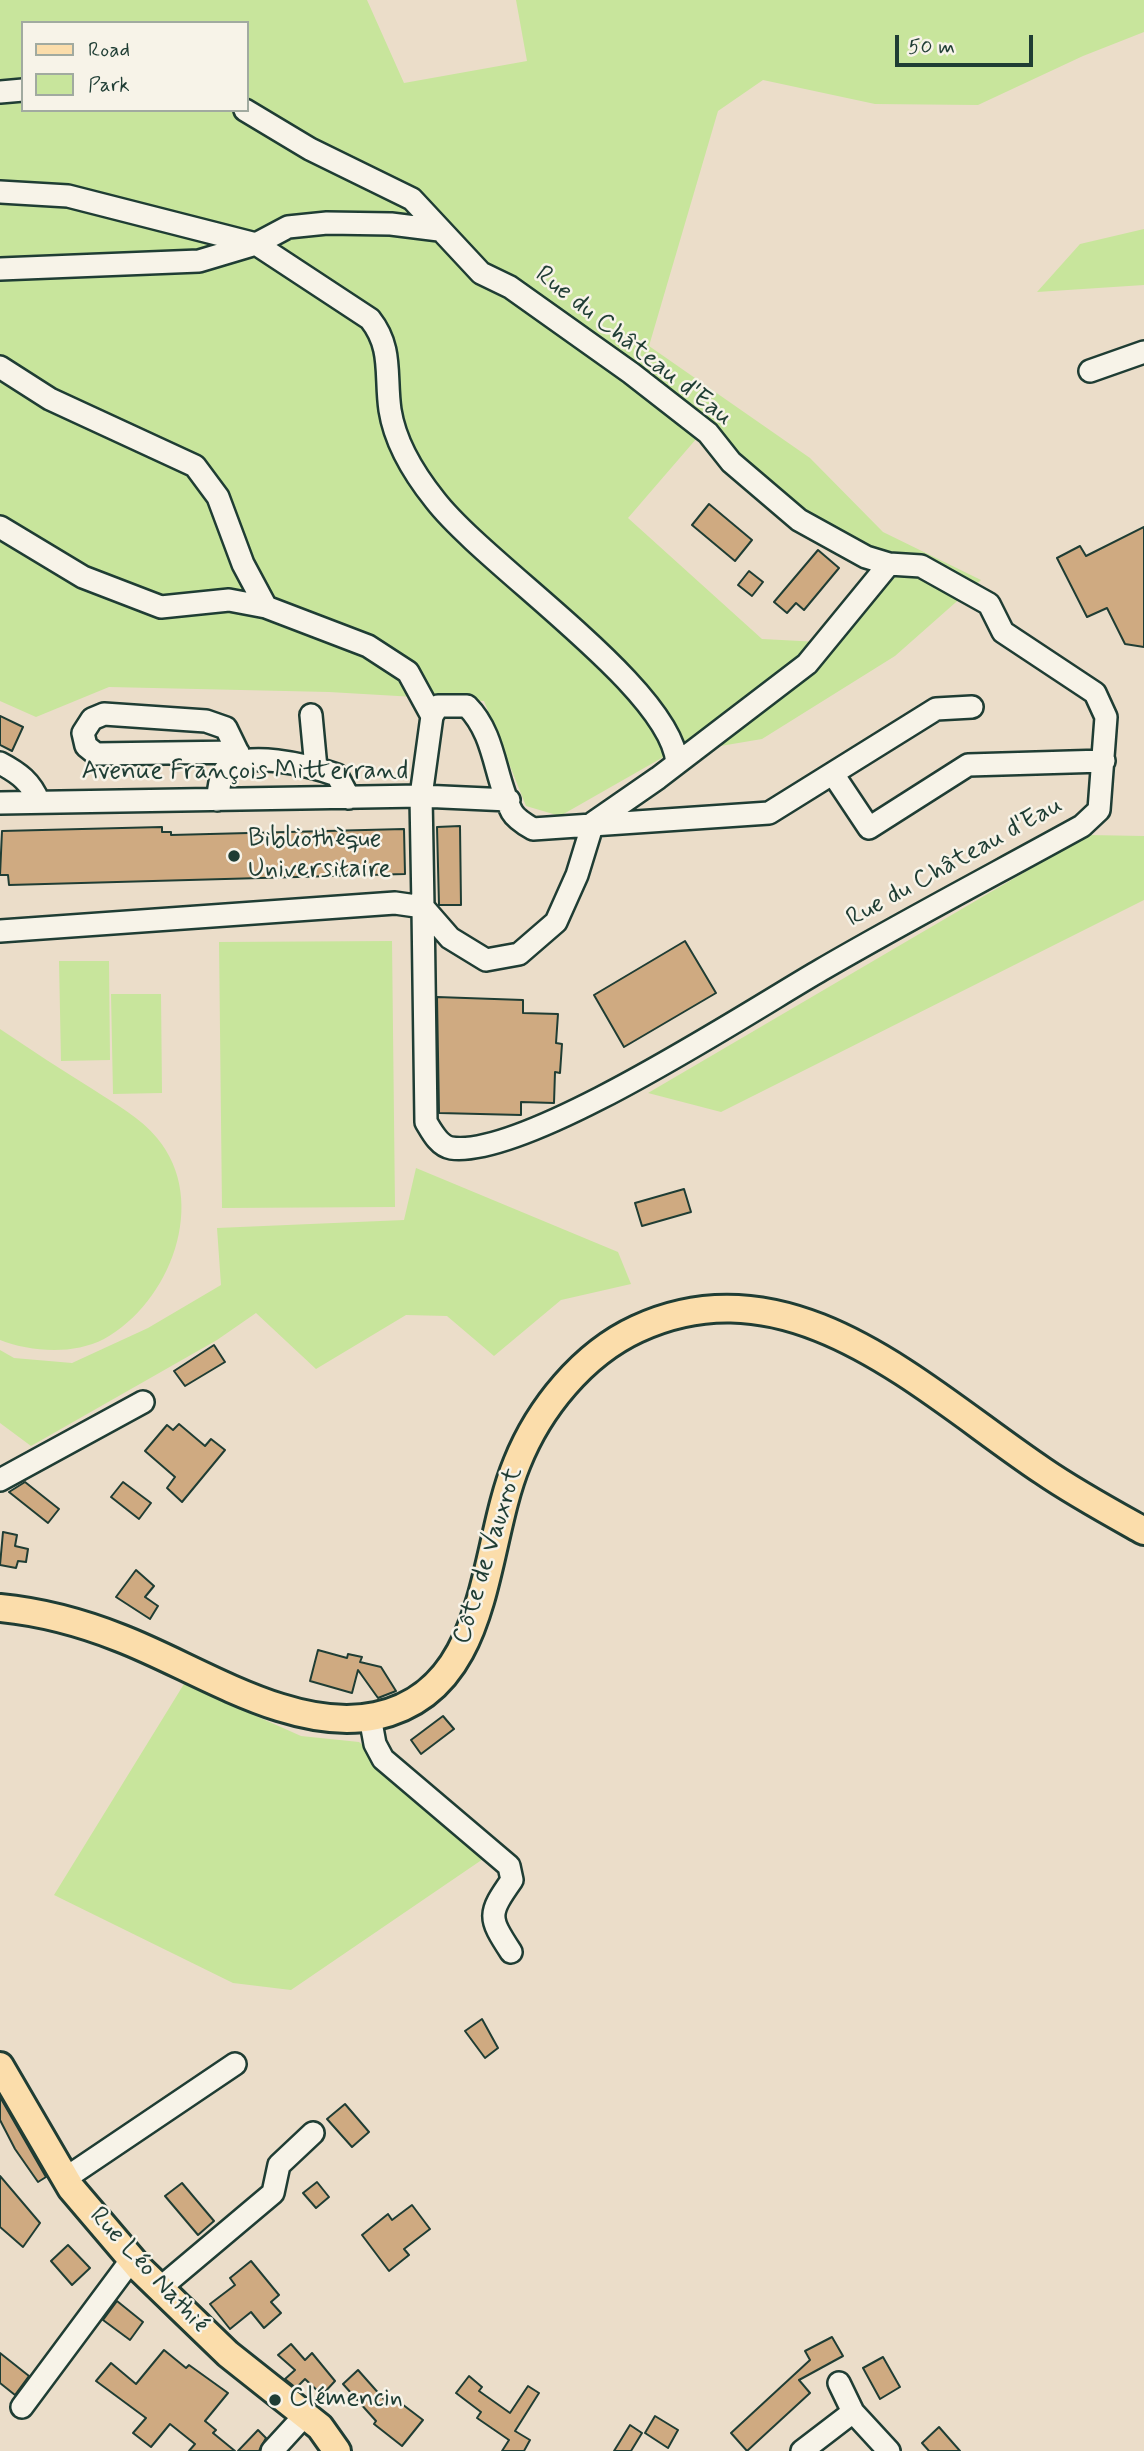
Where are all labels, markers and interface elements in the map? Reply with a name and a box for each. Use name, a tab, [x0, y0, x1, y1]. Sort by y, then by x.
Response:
legend	[21, 21, 248, 112]
scale bar	[899, 21, 1037, 65]
text: 50 m	[908, 33, 955, 61]
text: Road	[88, 36, 130, 64]
text: Park	[88, 71, 130, 99]
street label: Rue du Château d'Eau	[528, 260, 738, 434]
street label: Avenue François Mitterrand	[82, 757, 408, 789]
street label: Rue du Château d'Eau	[842, 791, 1068, 935]
place label: Bibliothèque Universitaire	[248, 825, 391, 886]
marker: Bibliothèque Universitaire	[226, 848, 242, 864]
street label: Côte de Vauxrot	[447, 1464, 531, 1648]
street label: Rue Léo Nathié	[82, 2201, 214, 2341]
place label: Clémencin	[289, 2384, 403, 2416]
marker: Clémencin	[267, 2392, 283, 2408]

